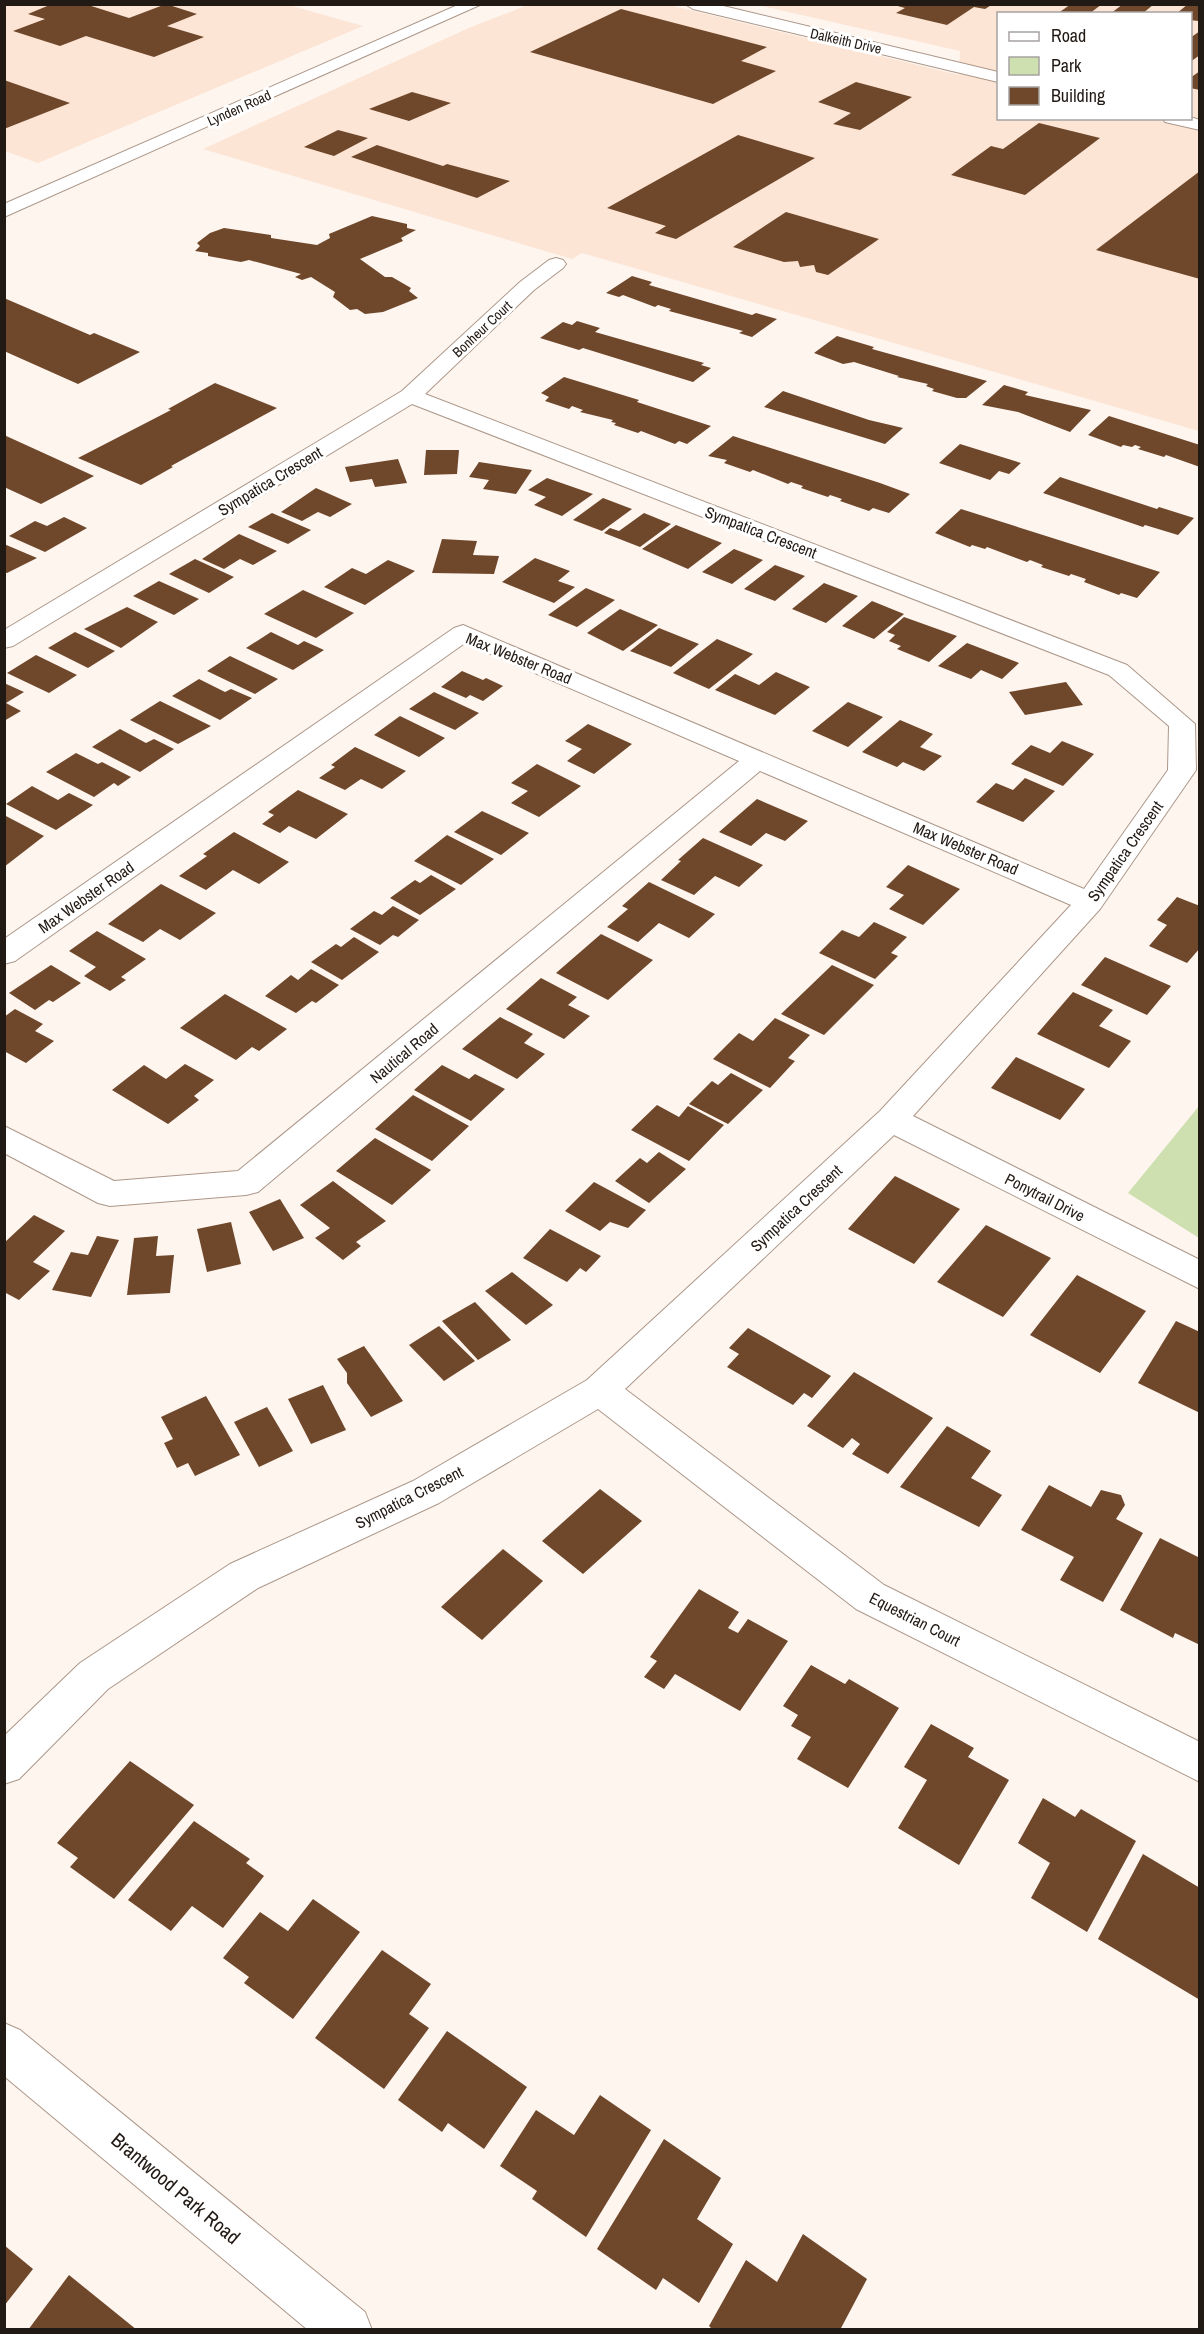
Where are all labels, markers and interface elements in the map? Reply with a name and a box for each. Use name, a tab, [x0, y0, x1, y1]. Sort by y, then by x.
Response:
legend	[997, 12, 1192, 120]
text: Road	[1051, 23, 1086, 48]
street label: Dalkeith Drive	[809, 24, 883, 58]
text: Park	[1051, 53, 1082, 78]
text: Building	[1051, 83, 1106, 108]
street label: Lynden Road	[204, 86, 274, 130]
street label: Bonheur Court	[449, 297, 515, 361]
street label: Sympatica Crescent	[214, 441, 327, 521]
street label: Sympatica Crescent	[702, 501, 820, 564]
street label: Max Webster Road	[463, 627, 575, 689]
street label: Sympatica Crescent	[1082, 796, 1168, 906]
street label: Max Webster Road	[910, 816, 1022, 880]
street label: Max Webster Road	[34, 856, 138, 938]
street label: Nautical Road	[365, 1018, 443, 1088]
street label: Sympatica Crescent	[745, 1159, 847, 1256]
street label: Ponytrail Drive	[1001, 1167, 1089, 1227]
street label: Sympatica Crescent	[351, 1460, 467, 1534]
street label: Equestrian Court	[866, 1587, 964, 1651]
street label: Brantwood Park Road	[106, 2126, 246, 2250]

